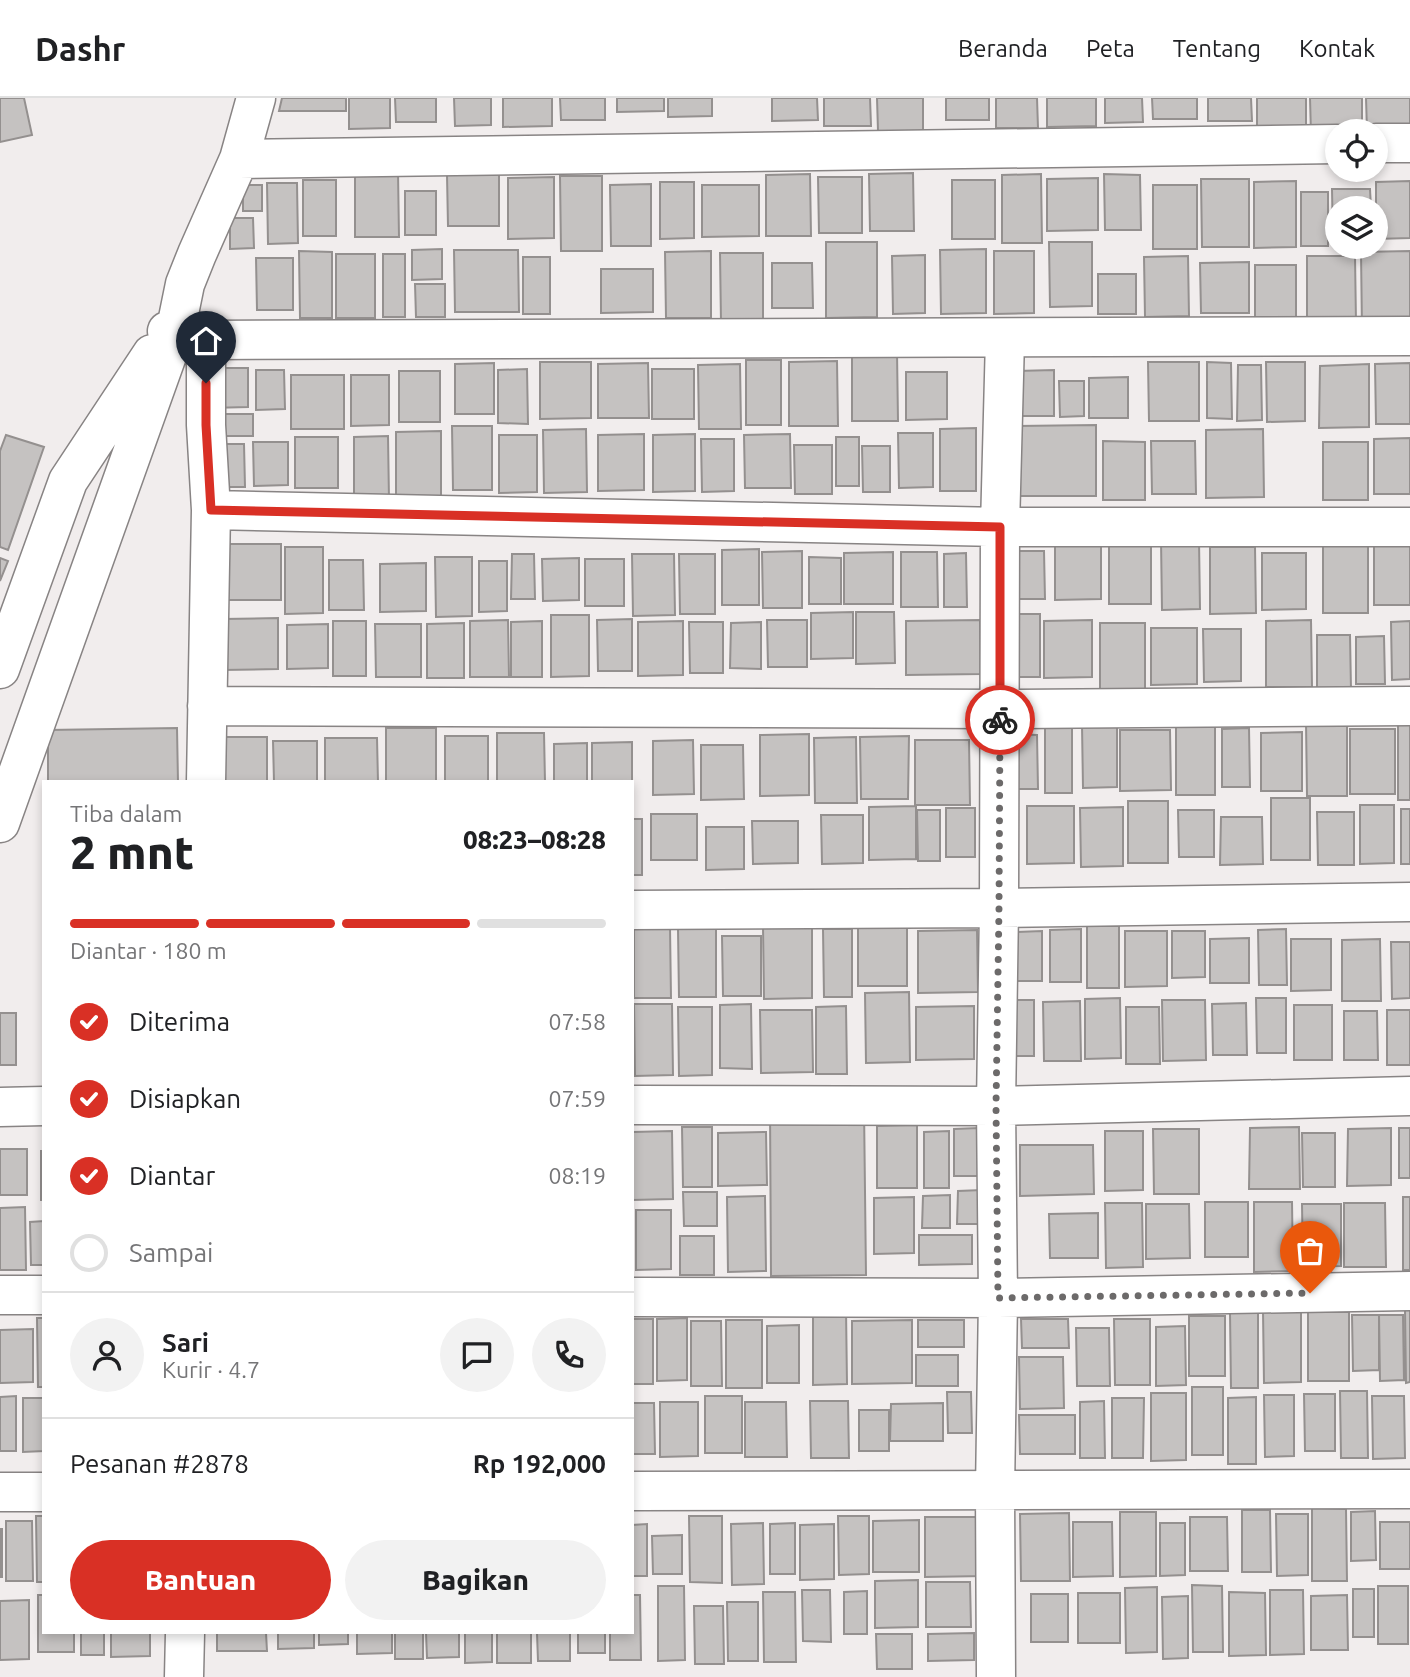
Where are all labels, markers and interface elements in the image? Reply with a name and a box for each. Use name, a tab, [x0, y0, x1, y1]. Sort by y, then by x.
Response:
text: Dashr	[35, 30, 125, 67]
text: Beranda	[958, 35, 1048, 62]
text: Peta	[1086, 35, 1135, 62]
text: Tentang	[1173, 35, 1261, 62]
text: Kontak	[1299, 35, 1375, 62]
map controls	[1325, 119, 1388, 259]
button: locate	[1325, 119, 1388, 182]
button: layers	[1325, 196, 1388, 259]
pin	[176, 311, 236, 383]
icon: home	[187, 322, 225, 360]
courier	[965, 685, 1035, 755]
icon: bike	[981, 701, 1019, 739]
text: Tiba dalam	[70, 801, 182, 826]
text: 08:23–08:28	[463, 825, 606, 854]
text: 2 mnt	[70, 826, 194, 878]
text: Diantar · 180 m	[70, 938, 227, 963]
icon: check	[70, 1003, 108, 1041]
text: Diterima	[129, 1007, 230, 1036]
text: 07:58	[548, 1009, 606, 1034]
icon: check	[70, 1080, 108, 1118]
text: Disiapkan	[129, 1084, 241, 1113]
text: 07:59	[548, 1086, 606, 1111]
icon: check	[70, 1157, 108, 1195]
text: Diantar	[129, 1161, 215, 1190]
text: 08:19	[548, 1163, 606, 1188]
pin	[1280, 1221, 1340, 1293]
icon: bag	[1291, 1232, 1329, 1270]
text: Sampai	[129, 1238, 213, 1267]
button: person	[70, 1318, 144, 1392]
button: chat	[440, 1318, 514, 1392]
button: phone	[532, 1318, 606, 1392]
text: Sari	[162, 1328, 209, 1357]
text: Kurir · 4.7	[162, 1357, 260, 1382]
text: Pesanan #2878	[70, 1449, 249, 1478]
text: Rp 192,000	[473, 1449, 606, 1478]
button: Bantuan	[70, 1540, 331, 1620]
button: Bagikan	[345, 1540, 606, 1620]

